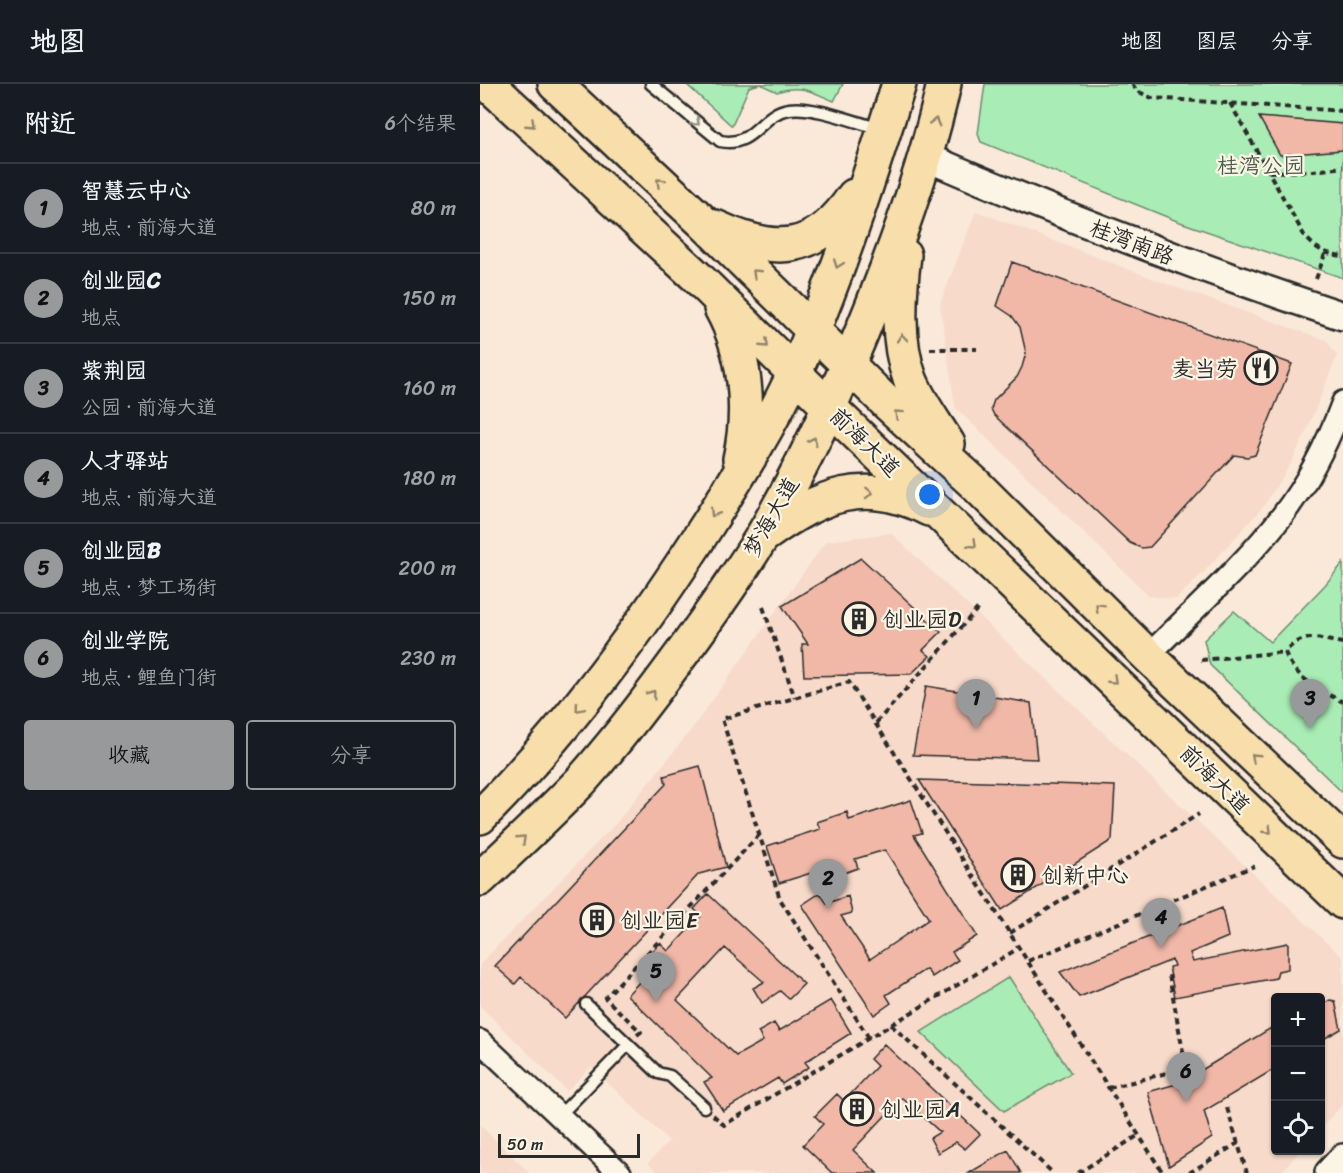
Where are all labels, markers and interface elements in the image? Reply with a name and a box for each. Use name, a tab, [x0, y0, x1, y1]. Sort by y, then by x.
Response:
text: 地图	[30, 17, 86, 66]
text: 地图	[1121, 22, 1163, 60]
text: 图层	[1196, 22, 1238, 60]
text: 分享	[1271, 22, 1313, 60]
text: 附近	[24, 100, 76, 146]
text: 6个结果	[385, 106, 456, 141]
one-way arrow	[689, 114, 700, 125]
one-way arrow	[524, 117, 535, 128]
one-way arrow	[928, 117, 940, 128]
park label: 桂湾公园	[1217, 146, 1305, 185]
text: 智慧云中心	[81, 171, 191, 210]
one-way arrow	[656, 178, 667, 189]
text: 1	[39, 191, 48, 226]
text: 80 m	[411, 191, 456, 226]
street label: 桂湾南路	[1084, 208, 1180, 276]
text: 地点 · 前海大道	[81, 210, 217, 245]
one-way arrow	[833, 258, 846, 269]
text: 创业园C	[81, 261, 161, 300]
one-way arrow	[752, 270, 763, 281]
text: 2	[38, 281, 49, 316]
text: 150 m	[402, 281, 456, 316]
text: 地点	[81, 300, 121, 335]
one-way arrow	[896, 334, 909, 343]
one-way arrow	[758, 336, 769, 347]
place label: 麦当劳	[1172, 349, 1238, 388]
restaurant icon: 麦当劳	[1243, 350, 1279, 386]
text: 紫荆园	[81, 351, 147, 390]
text: 3	[38, 371, 49, 406]
text: 160 m	[403, 371, 456, 406]
text: 公园 · 前海大道	[81, 390, 217, 425]
street label: 前海大道	[820, 397, 910, 487]
one-way arrow	[895, 410, 905, 421]
one-way arrow	[805, 436, 817, 447]
text: 人才驿站	[81, 441, 169, 480]
text: 4	[37, 461, 50, 496]
text: 180 m	[402, 461, 456, 496]
street label: 梦海大道	[732, 469, 810, 565]
text: 地点 · 前海大道	[81, 480, 217, 515]
your location	[915, 480, 944, 509]
one-way arrow	[865, 487, 874, 499]
one-way arrow	[710, 507, 722, 517]
text: 创业园B	[81, 531, 161, 570]
one-way arrow	[966, 537, 976, 548]
text: 5	[37, 551, 50, 586]
text: 200 m	[399, 551, 456, 586]
text: 地点 · 梦工场街	[81, 570, 217, 605]
place label: 创业园D	[882, 600, 962, 639]
building icon: 创业园D	[841, 601, 877, 637]
one-way arrow	[1096, 604, 1107, 615]
text: 创业学院	[81, 621, 169, 660]
text: 6	[38, 641, 49, 676]
text: 230 m	[400, 641, 456, 676]
text: 地点 · 鲤鱼门街	[81, 660, 217, 695]
one-way arrow	[1105, 672, 1116, 683]
pin: 1	[956, 680, 996, 729]
pin: 3	[1290, 680, 1330, 729]
one-way arrow	[645, 689, 656, 700]
one-way arrow	[575, 701, 586, 712]
button: 收藏	[24, 720, 234, 790]
button: 分享	[246, 720, 456, 790]
street label: 前海大道	[1170, 734, 1260, 824]
one-way arrow	[1251, 753, 1261, 764]
one-way arrow	[1261, 822, 1272, 833]
one-way arrow	[515, 835, 526, 846]
place label: 创新中心	[1041, 856, 1129, 895]
building icon: 创新中心	[1000, 857, 1036, 893]
pin: 2	[808, 860, 848, 909]
pin: 4	[1142, 898, 1180, 948]
place label: 创业园E	[620, 901, 700, 940]
building icon: 创业园E	[579, 902, 615, 938]
pin: 5	[636, 952, 675, 1002]
map controls	[1271, 993, 1325, 1155]
button: +	[1271, 993, 1325, 1047]
button: −	[1271, 1047, 1325, 1101]
pin: 6	[1166, 1052, 1206, 1102]
place label: 创业园A	[880, 1090, 960, 1129]
building icon: 创业园A	[839, 1091, 875, 1127]
button: locate	[1271, 1101, 1325, 1155]
text: 50 m	[507, 1130, 543, 1159]
scale bar	[498, 1131, 640, 1158]

